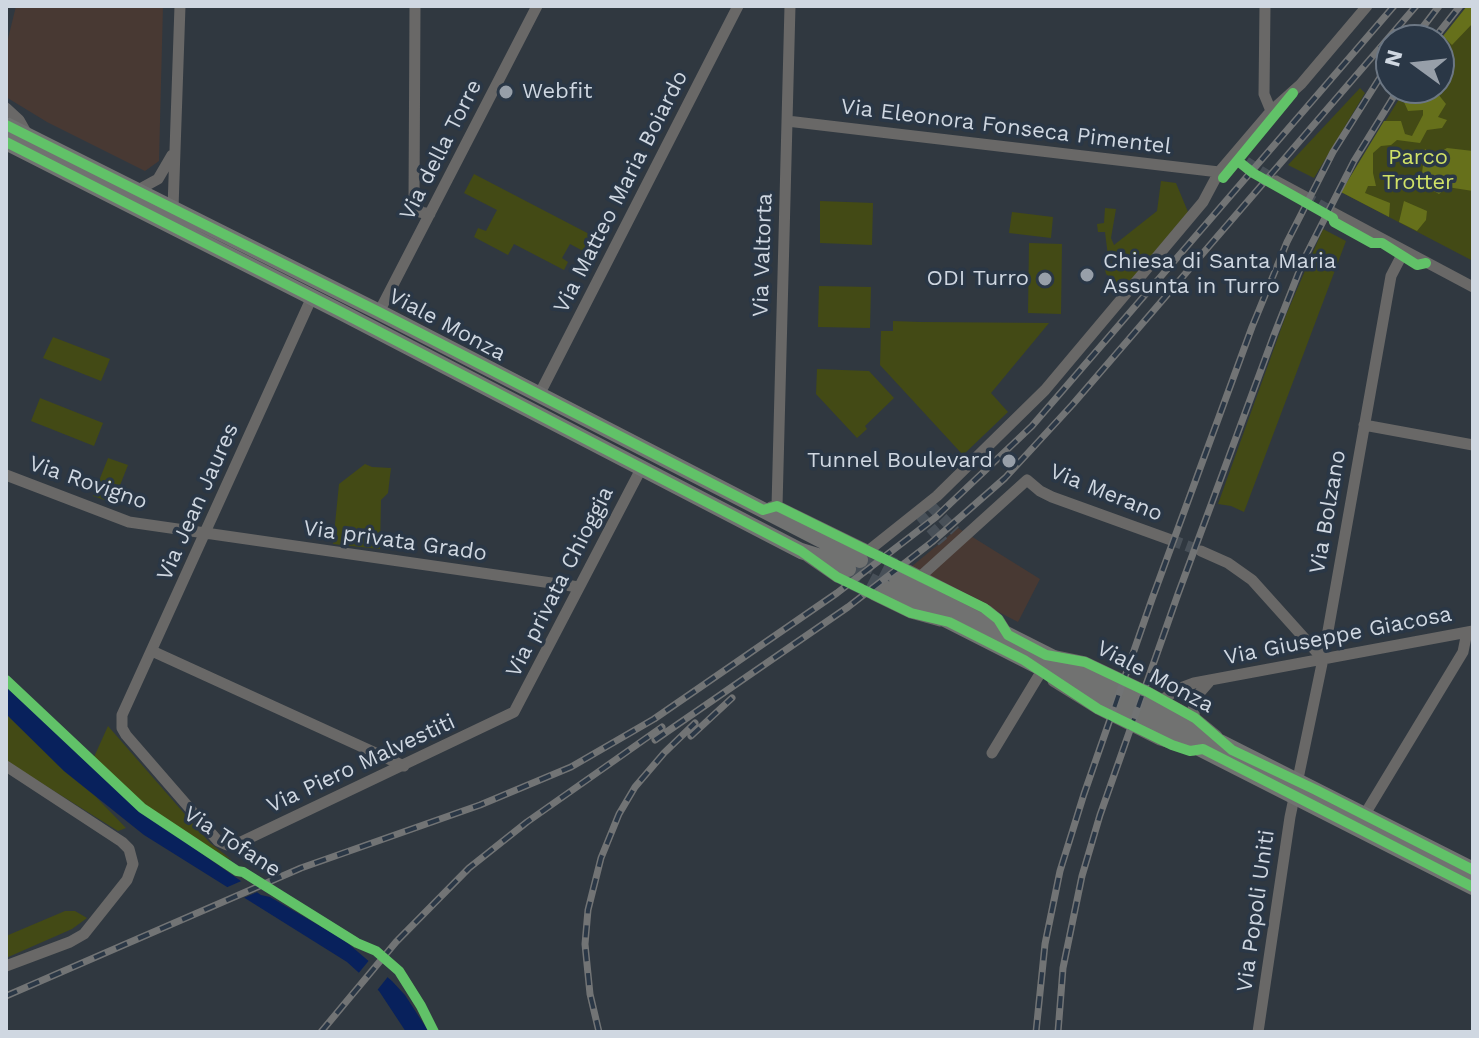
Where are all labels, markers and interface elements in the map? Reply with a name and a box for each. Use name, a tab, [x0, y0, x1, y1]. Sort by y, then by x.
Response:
north arrow	[1375, 24, 1455, 104]
text: N	[1379, 47, 1407, 69]
street label: Via Matteo Maria Boiardo	[548, 66, 694, 318]
street label: Via della Torre	[394, 75, 488, 225]
place label: Webfit	[522, 79, 592, 105]
marker: Webfit	[497, 83, 515, 101]
street label: Via Eleonora Fonseca Pimentel	[839, 94, 1173, 160]
park label: Parco Trotter	[1382, 145, 1454, 196]
street label: Via Valtorta	[748, 193, 778, 317]
place label: Chiesa di Santa Maria Assunta in Turro	[1103, 249, 1336, 300]
place label: ODI Turro	[926, 266, 1029, 292]
marker: Chiesa di Santa Maria Assunta in Turro	[1078, 266, 1096, 284]
marker: ODI Turro	[1036, 270, 1054, 288]
street label: Viale Monza	[384, 283, 510, 367]
street label: Via Jean Jaures	[151, 419, 245, 585]
place label: Tunnel Boulevard	[807, 448, 993, 474]
street label: Via Bolzano	[1304, 448, 1352, 576]
street label: Via Rovigno	[25, 450, 151, 516]
marker: Tunnel Boulevard	[1000, 452, 1018, 470]
street label: Via Merano	[1046, 458, 1166, 528]
street label: Via privata Chioggia	[500, 482, 620, 682]
street label: Via privata Grado	[302, 515, 488, 567]
street label: Via Giuseppe Giacosa	[1222, 601, 1454, 671]
street label: Viale Monza	[1092, 635, 1218, 719]
street label: Via Piero Malvestiti	[263, 709, 459, 819]
street label: Via Tofane	[178, 801, 286, 883]
street label: Via Popoli Uniti	[1232, 828, 1280, 994]

